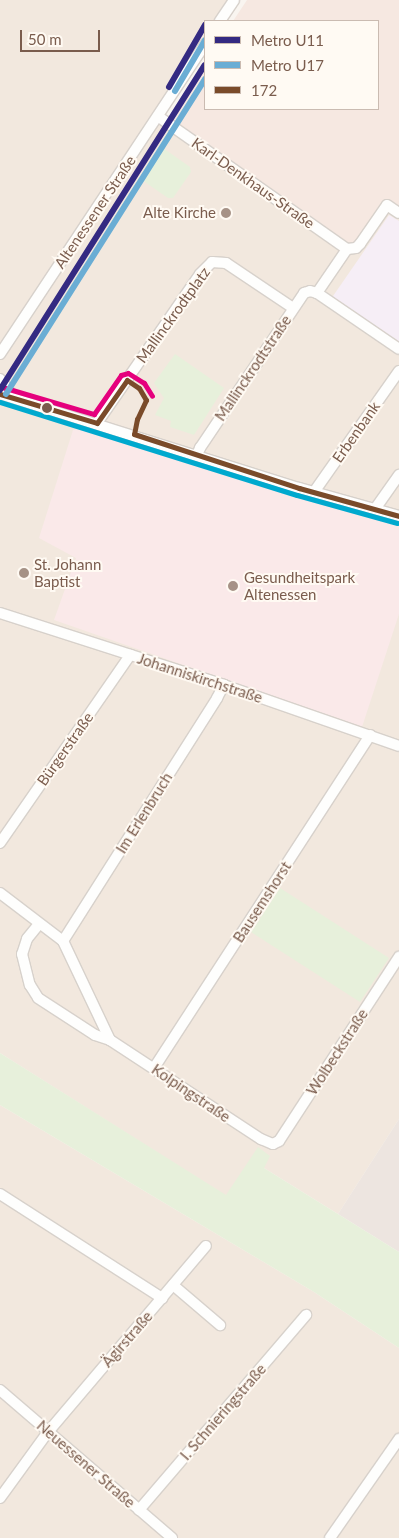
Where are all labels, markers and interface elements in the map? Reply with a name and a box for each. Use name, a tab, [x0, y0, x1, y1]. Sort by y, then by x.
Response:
scale bar	[22, 20, 102, 52]
legend	[204, 20, 379, 110]
text: 50 m	[28, 30, 62, 48]
text: Metro U11	[251, 31, 324, 49]
text: Metro U17	[251, 56, 324, 74]
text: 172	[251, 81, 277, 99]
street label: Karl-Denkhaus-Straße	[188, 134, 318, 232]
street label: Altenessener Straße	[51, 152, 139, 272]
place label: Alte Kirche	[143, 204, 216, 222]
marker: Alte Kirche	[220, 207, 232, 219]
street label: Mallinckrodtplatz	[132, 264, 214, 366]
street label: Mallinckrodtstraße	[211, 312, 295, 424]
street label: Erbenbank	[328, 398, 384, 466]
unlabelled marker	[42, 403, 52, 413]
place label: St. Johann Baptist	[34, 555, 102, 590]
marker: St. Johann Baptist	[18, 567, 30, 579]
place label: Gesundheitspark Altenessen	[244, 568, 355, 603]
marker: Gesundheitspark Altenessen	[226, 579, 240, 593]
street label: Johanniskirchstraße	[135, 649, 265, 707]
street label: Bürgerstraße	[33, 709, 97, 789]
street label: Im Erlenbruch	[112, 769, 176, 857]
street label: Bausemshorst	[229, 858, 295, 946]
street label: Wolbeckstraße	[302, 1006, 372, 1098]
street label: Kolpingstraße	[148, 1060, 234, 1126]
street label: Ägirstraße	[98, 1307, 156, 1371]
street label: I. Schnieringstraße	[176, 1360, 270, 1464]
street label: Neuessener Straße	[33, 1416, 139, 1512]

